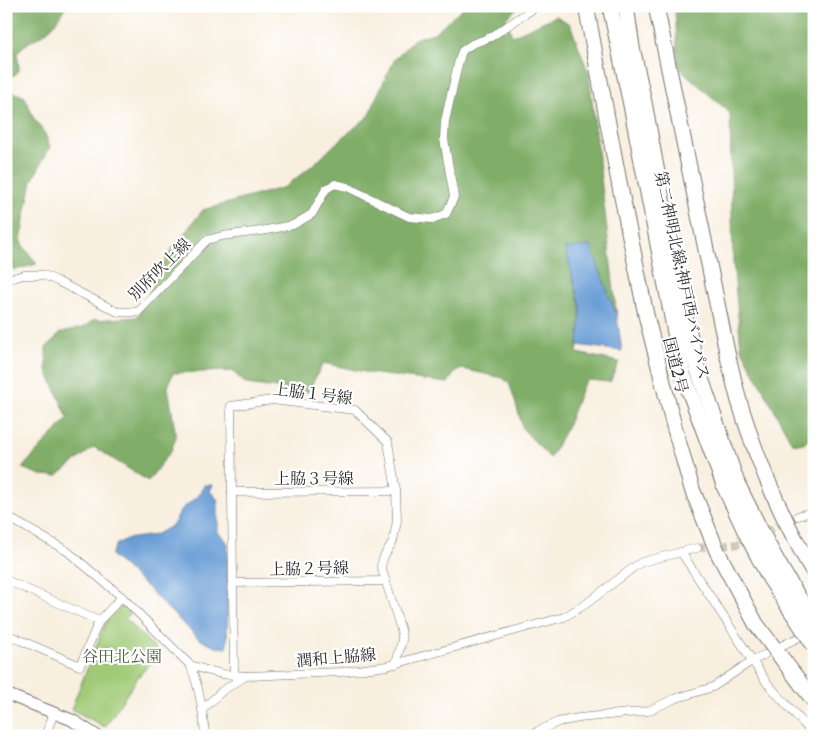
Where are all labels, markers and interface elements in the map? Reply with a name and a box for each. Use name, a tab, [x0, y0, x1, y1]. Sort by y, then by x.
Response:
street label: 第二神明北線;神戸西バイパス	[651, 169, 715, 381]
street label: 別府吹上線	[124, 234, 194, 304]
street label: 国道2号	[659, 335, 693, 395]
street label: 上脇１号線	[272, 378, 354, 408]
street label: 上脇３号線	[274, 468, 354, 488]
street label: 上脇２号線	[269, 557, 349, 579]
street label: 潤和上脇線	[295, 644, 377, 670]
park label: 谷田北公園	[82, 646, 162, 666]

